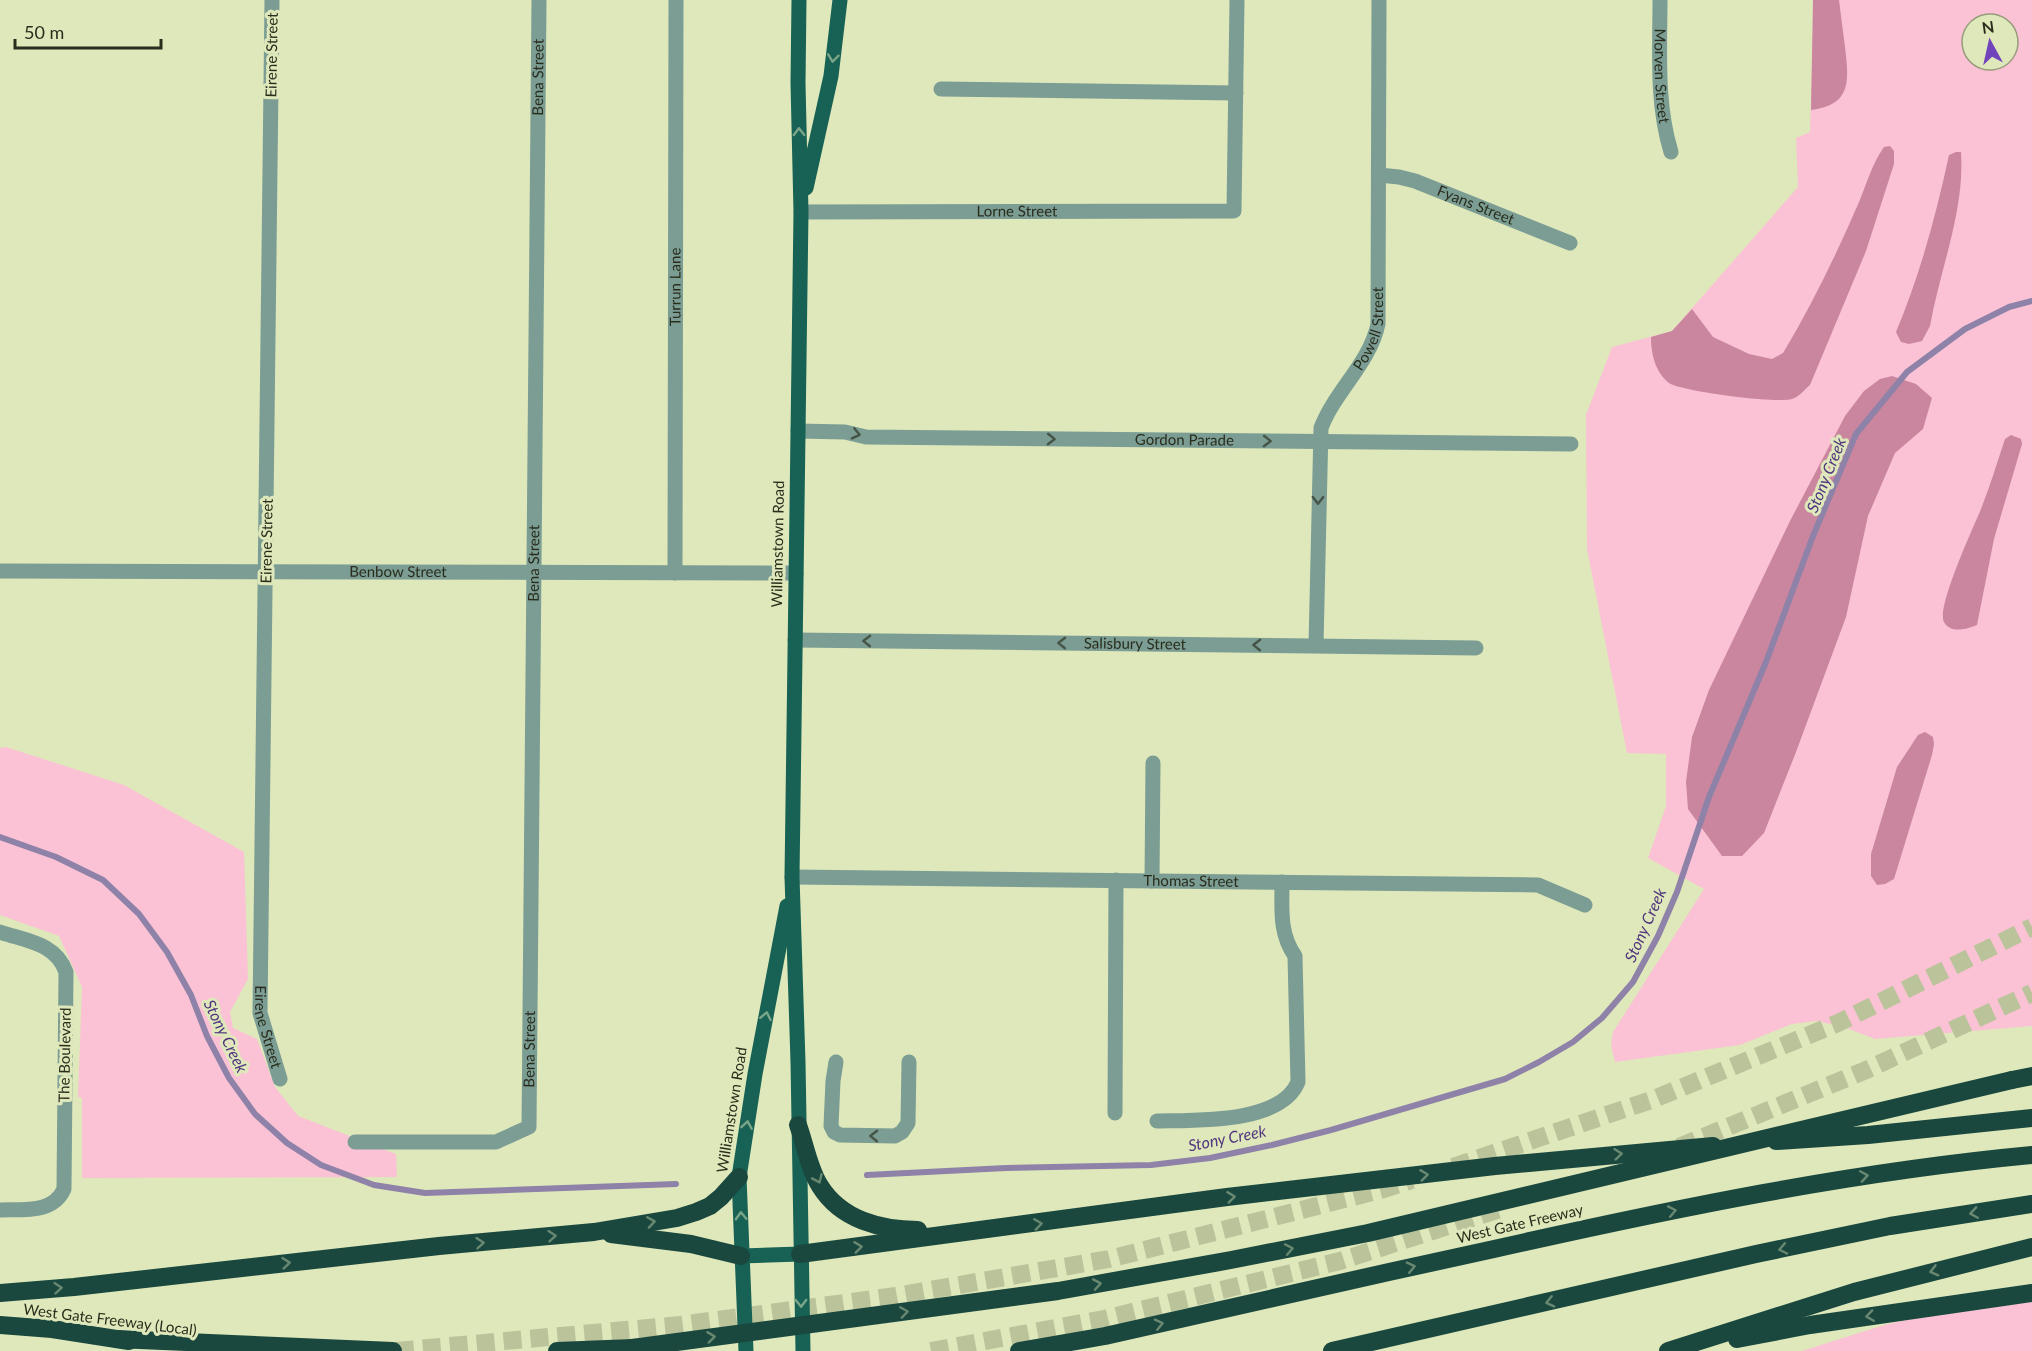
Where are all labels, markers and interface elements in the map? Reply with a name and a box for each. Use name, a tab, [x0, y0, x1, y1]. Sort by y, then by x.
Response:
scale bar	[15, 12, 160, 50]
street label: Eirene Street	[261, 12, 281, 98]
north arrow	[1960, 12, 2020, 72]
text: N	[1980, 16, 1995, 37]
text: 50 m	[24, 21, 64, 43]
street label: Morven Street	[1652, 28, 1674, 125]
street label: Bena Street	[528, 38, 547, 116]
one-way arrow	[827, 54, 840, 63]
one-way arrow	[793, 128, 805, 137]
street label: Fyans Street	[1435, 181, 1518, 228]
street label: Lorne Street	[977, 201, 1058, 220]
street label: Turrun Lane	[665, 248, 684, 326]
street label: Powell Street	[1349, 286, 1386, 373]
one-way arrow	[851, 427, 861, 440]
street label: Gordon Parade	[1135, 430, 1234, 449]
one-way arrow	[1047, 432, 1056, 445]
water label: Stony Creek	[1802, 434, 1849, 515]
one-way arrow	[1263, 435, 1272, 447]
street label: Williamstown Road	[767, 480, 787, 608]
one-way arrow	[1312, 496, 1324, 505]
street label: Eirene Street	[256, 498, 276, 584]
street label: Bena Street	[524, 524, 542, 602]
street label: Benbow Street	[349, 562, 447, 580]
street label: Salisbury Street	[1084, 633, 1187, 653]
one-way arrow	[863, 635, 872, 647]
one-way arrow	[1058, 637, 1067, 649]
one-way arrow	[1253, 639, 1262, 651]
street label: Thomas Street	[1143, 871, 1239, 890]
water label: Stony Creek	[1620, 885, 1669, 965]
street label: Eirene Street	[252, 985, 286, 1071]
water label: Stony Creek	[201, 996, 252, 1076]
street label: The Boulevard	[54, 1007, 74, 1103]
street label: Bena Street	[519, 1010, 538, 1088]
one-way arrow	[759, 1012, 772, 1022]
street label: Williamstown Road	[712, 1046, 750, 1174]
one-way arrow	[741, 1121, 753, 1130]
water label: Stony Creek	[1186, 1121, 1268, 1154]
one-way arrow	[869, 1130, 878, 1142]
one-way arrow	[1614, 1148, 1623, 1161]
one-way arrow	[1420, 1169, 1429, 1181]
one-way arrow	[1858, 1170, 1868, 1183]
one-way arrow	[811, 1173, 823, 1184]
one-way arrow	[1226, 1191, 1235, 1204]
street label: West Gate Freeway	[1455, 1200, 1585, 1246]
one-way arrow	[1667, 1205, 1677, 1218]
one-way arrow	[1970, 1206, 1979, 1218]
one-way arrow	[734, 1212, 747, 1221]
one-way arrow	[647, 1216, 656, 1228]
one-way arrow	[1033, 1218, 1042, 1230]
one-way arrow	[547, 1230, 557, 1243]
one-way arrow	[475, 1237, 484, 1250]
one-way arrow	[854, 1241, 863, 1254]
one-way arrow	[1778, 1241, 1788, 1254]
one-way arrow	[1284, 1243, 1294, 1256]
one-way arrow	[281, 1257, 290, 1270]
one-way arrow	[1406, 1261, 1416, 1274]
one-way arrow	[1930, 1263, 1940, 1276]
one-way arrow	[1092, 1278, 1102, 1291]
one-way arrow	[54, 1282, 63, 1295]
one-way arrow	[1545, 1295, 1555, 1308]
one-way arrow	[795, 1298, 808, 1307]
street label: West Gate Freeway (Local)	[22, 1299, 198, 1339]
one-way arrow	[900, 1306, 909, 1318]
one-way arrow	[1866, 1310, 1875, 1322]
one-way arrow	[1154, 1318, 1164, 1331]
one-way arrow	[706, 1332, 716, 1344]

